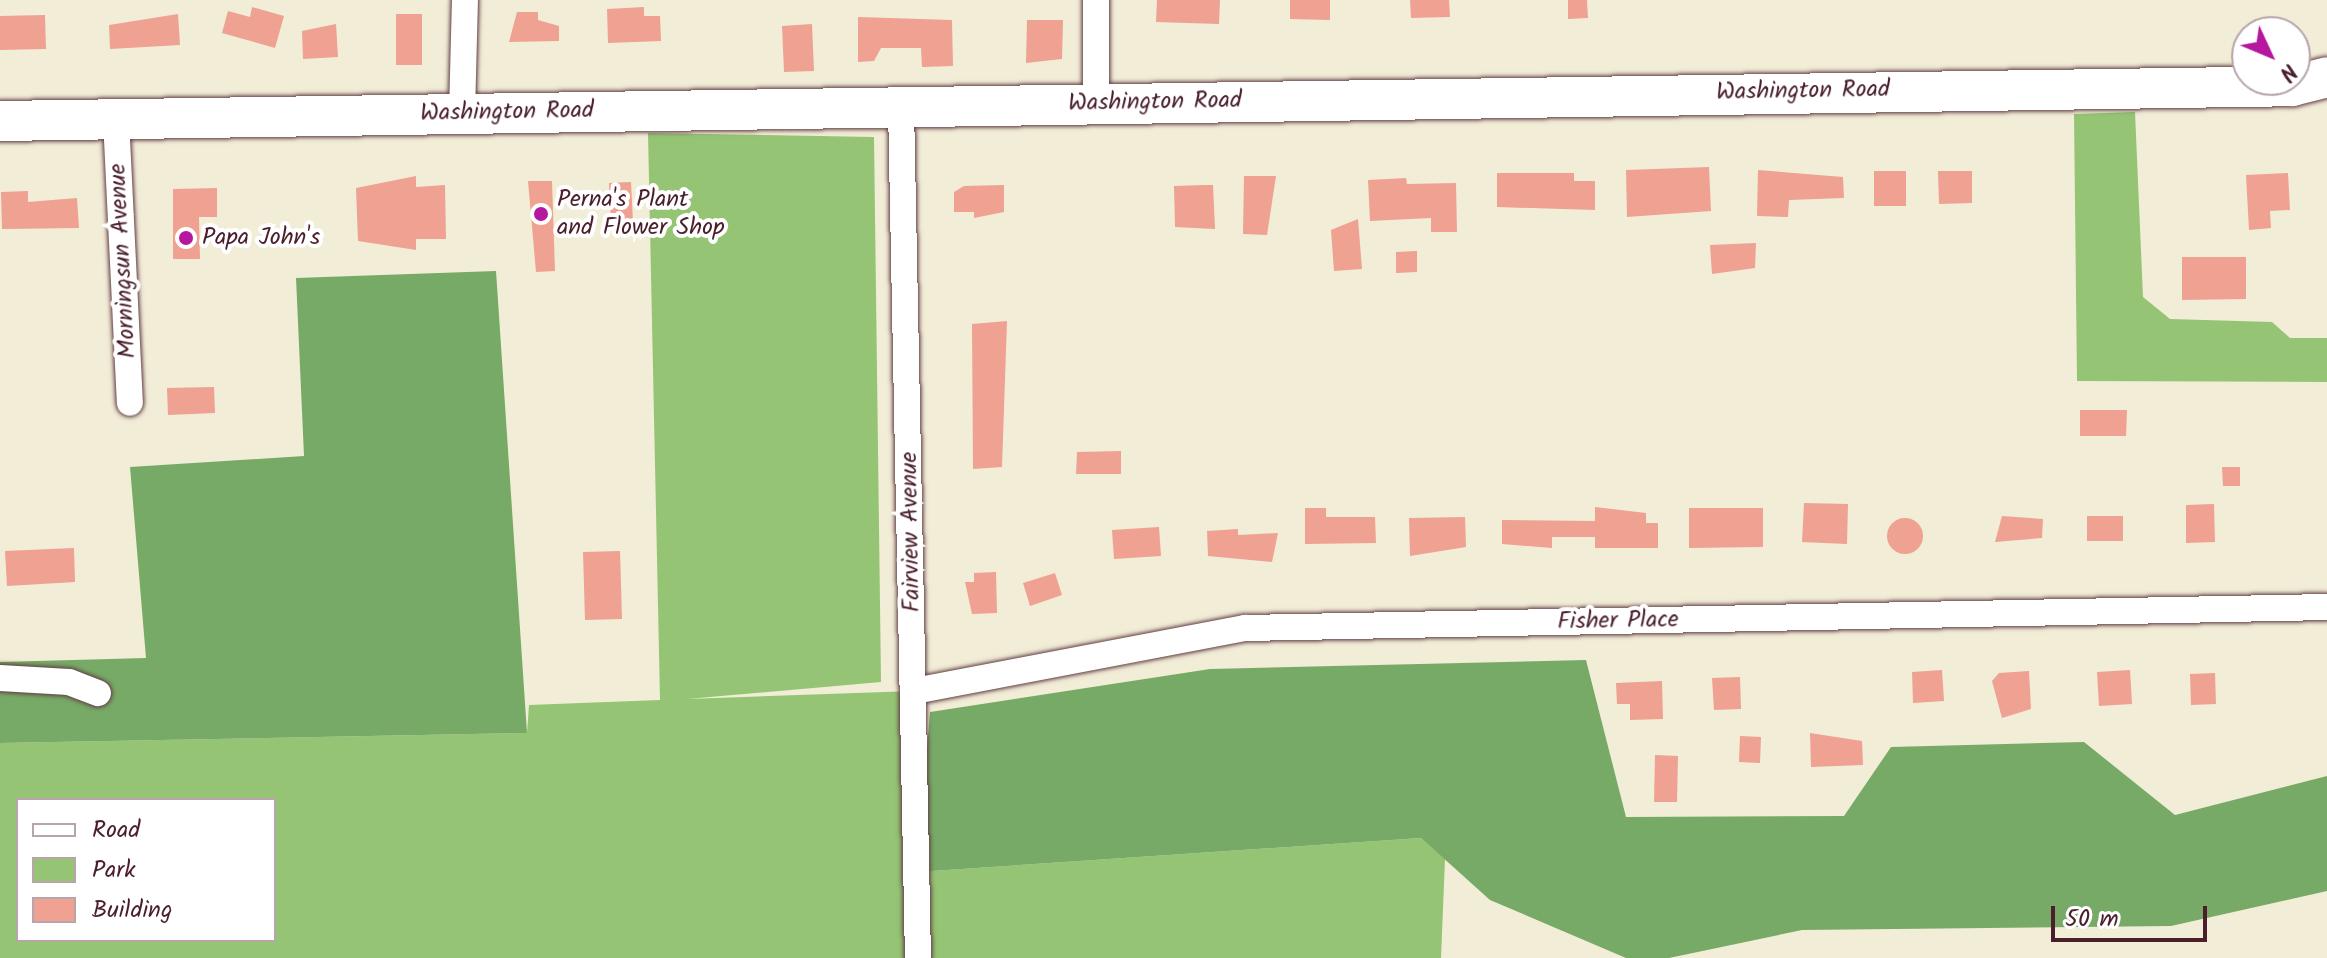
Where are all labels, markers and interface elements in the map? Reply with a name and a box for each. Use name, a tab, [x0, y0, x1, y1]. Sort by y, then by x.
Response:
north arrow	[2231, 16, 2311, 96]
text: N	[2270, 54, 2305, 89]
street label: Washington Road	[1716, 75, 1890, 107]
street label: Washington Road	[1068, 86, 1242, 118]
street label: Washington Road	[420, 96, 594, 128]
street label: Morningsun Avenue	[104, 163, 142, 359]
place label: Perna's Plant and Flower Shop	[557, 186, 724, 242]
marker: Perna's Plant and Flower Shop	[532, 205, 550, 223]
place label: Papa John's	[202, 224, 320, 252]
marker: Papa John's	[177, 229, 195, 247]
street label: Fairview Avenue	[895, 451, 927, 613]
street label: Fisher Place	[1557, 606, 1679, 636]
legend	[16, 798, 276, 942]
text: Road	[92, 811, 140, 850]
text: Park	[92, 851, 136, 890]
scale bar	[2055, 890, 2211, 940]
text: Building	[92, 891, 172, 930]
text: 50 m	[2065, 900, 2119, 939]

